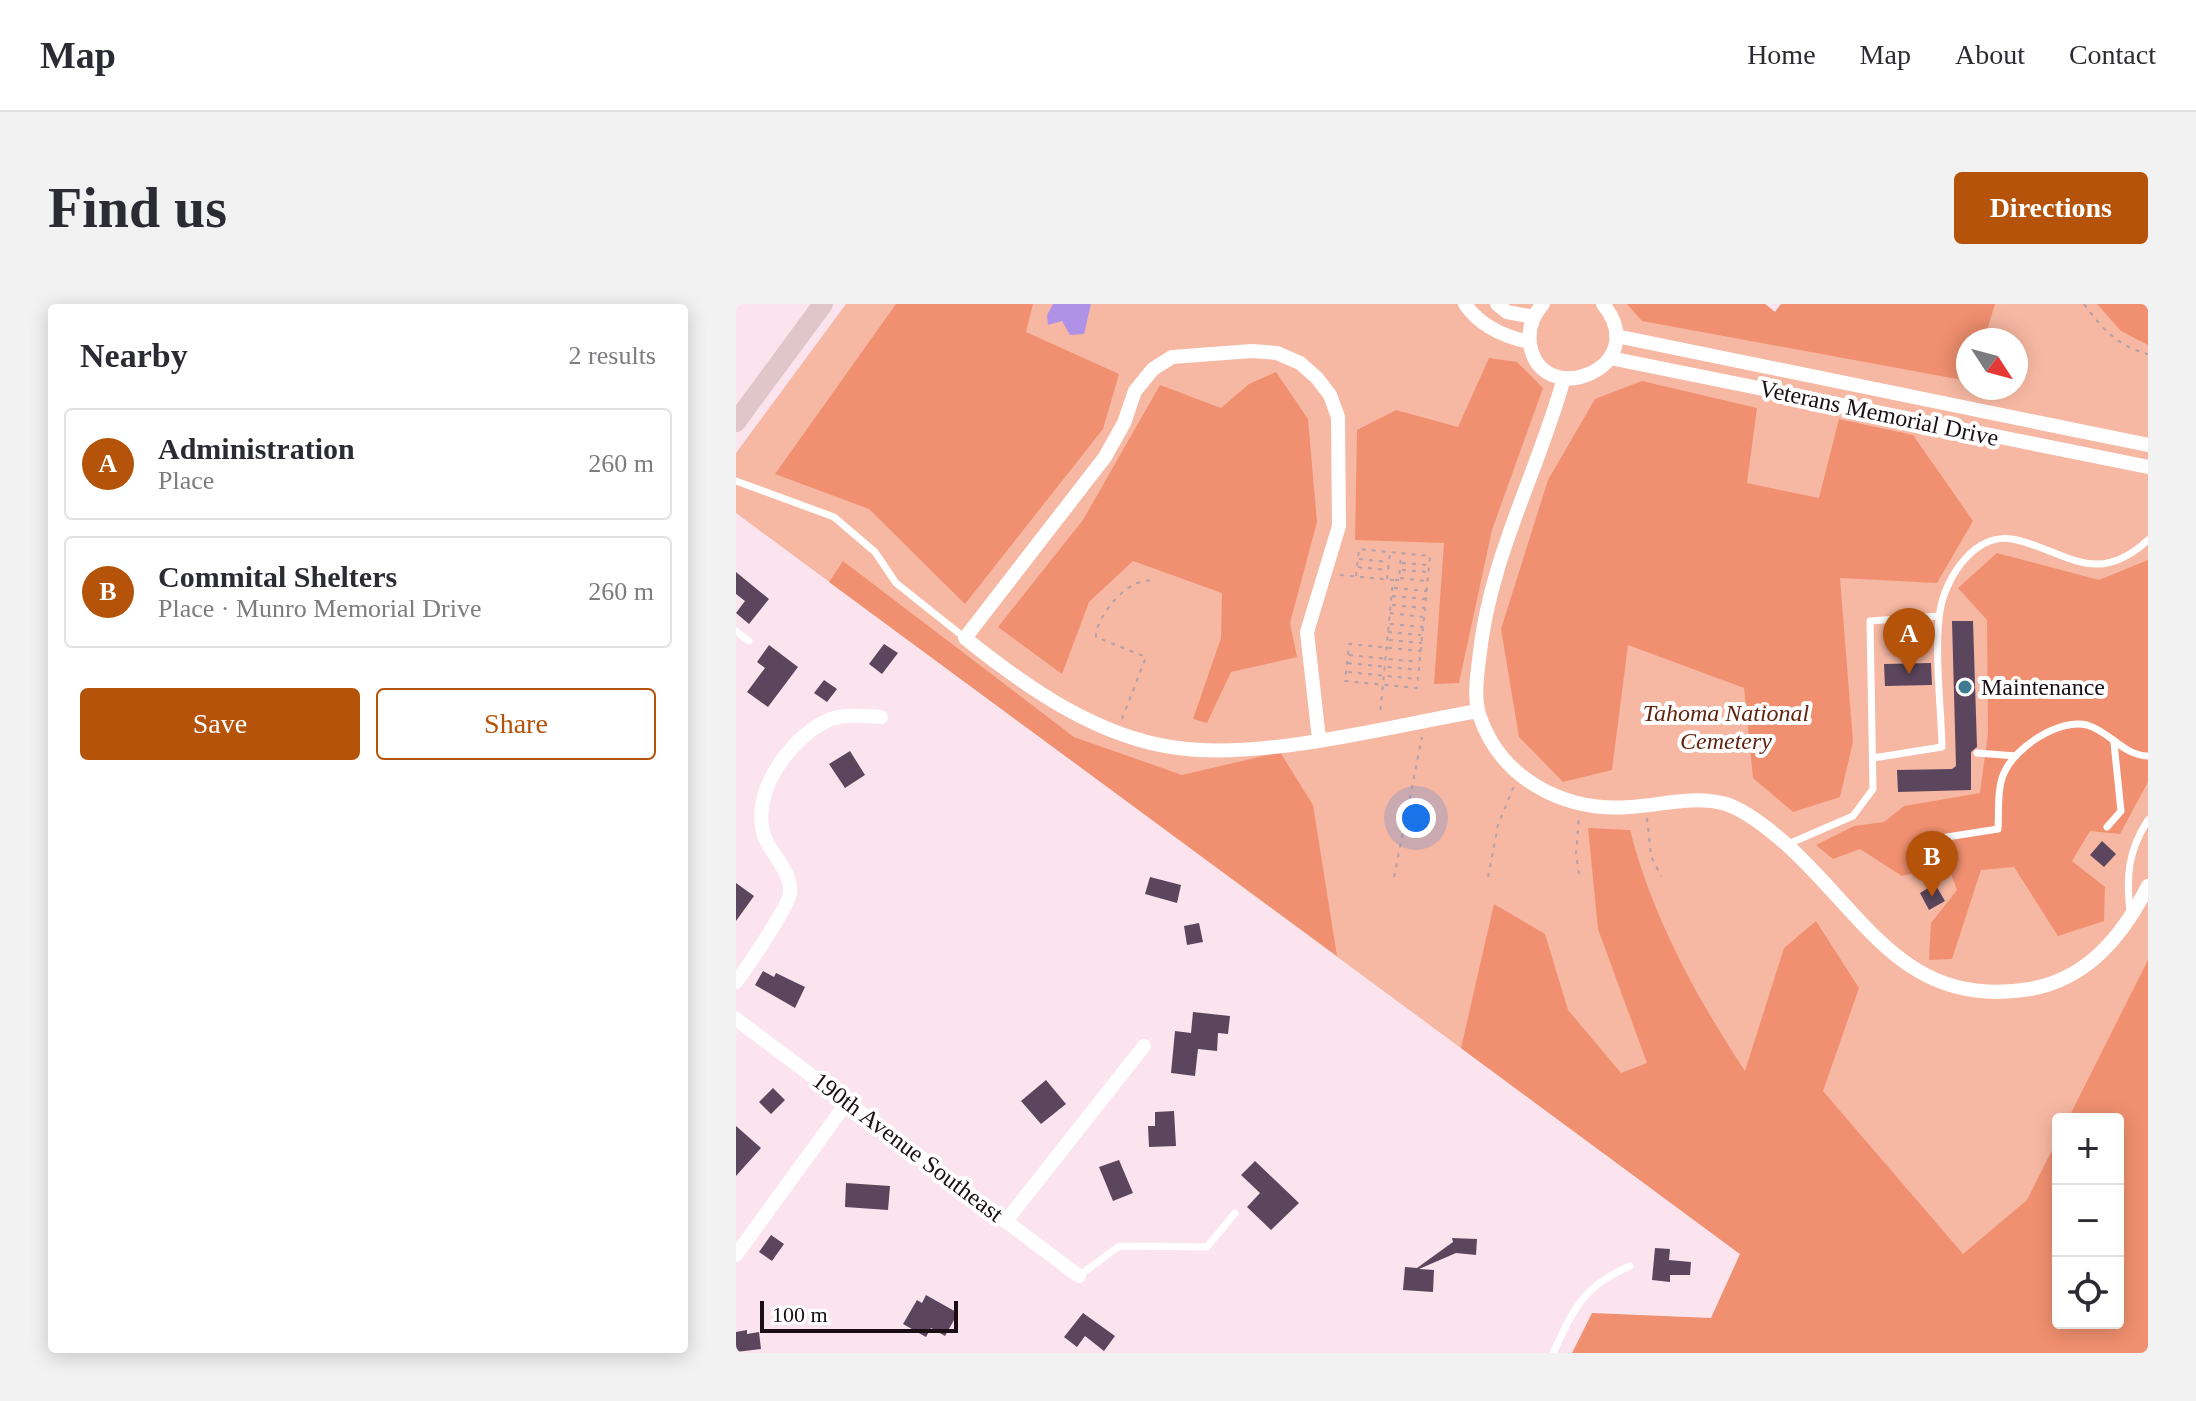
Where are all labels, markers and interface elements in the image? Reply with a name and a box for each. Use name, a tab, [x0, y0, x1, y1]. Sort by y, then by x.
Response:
text: Map	[40, 34, 116, 76]
text: Home	[1747, 39, 1816, 70]
text: Map	[1860, 39, 1911, 70]
text: About	[1955, 39, 2025, 70]
text: Contact	[2069, 39, 2156, 70]
button: Directions	[1954, 172, 2148, 244]
text: Find us	[48, 177, 227, 239]
north arrow	[1956, 328, 2028, 400]
text: Nearby	[80, 337, 188, 374]
text: 2 results	[569, 341, 656, 370]
street label: Veterans Memorial Drive	[1757, 375, 2001, 451]
text: Administration	[158, 432, 355, 465]
text: A	[99, 449, 117, 478]
text: 260 m	[588, 449, 654, 478]
text: Place	[158, 466, 214, 495]
text: Commital Shelters	[158, 560, 397, 593]
text: B	[99, 577, 117, 606]
text: 260 m	[588, 577, 654, 606]
text: Place · Munro Memorial Drive	[158, 594, 481, 623]
pin: A	[1883, 608, 1935, 674]
place label: Maintenance	[1981, 674, 2105, 700]
marker: Maintenance	[1956, 678, 1974, 696]
button: Save	[80, 688, 360, 760]
button: Share	[376, 688, 656, 760]
park label: Tahoma National Cemetery	[1643, 700, 1810, 754]
your location	[1396, 798, 1436, 838]
pin: B	[1906, 831, 1958, 897]
street label: 190th Avenue Southeast	[808, 1067, 1009, 1227]
map controls	[2052, 1113, 2124, 1329]
button: +	[2052, 1113, 2124, 1185]
button: −	[2052, 1185, 2124, 1257]
button: locate	[2052, 1257, 2124, 1329]
scale bar	[760, 1297, 958, 1333]
text: 100 m	[772, 1302, 828, 1327]

